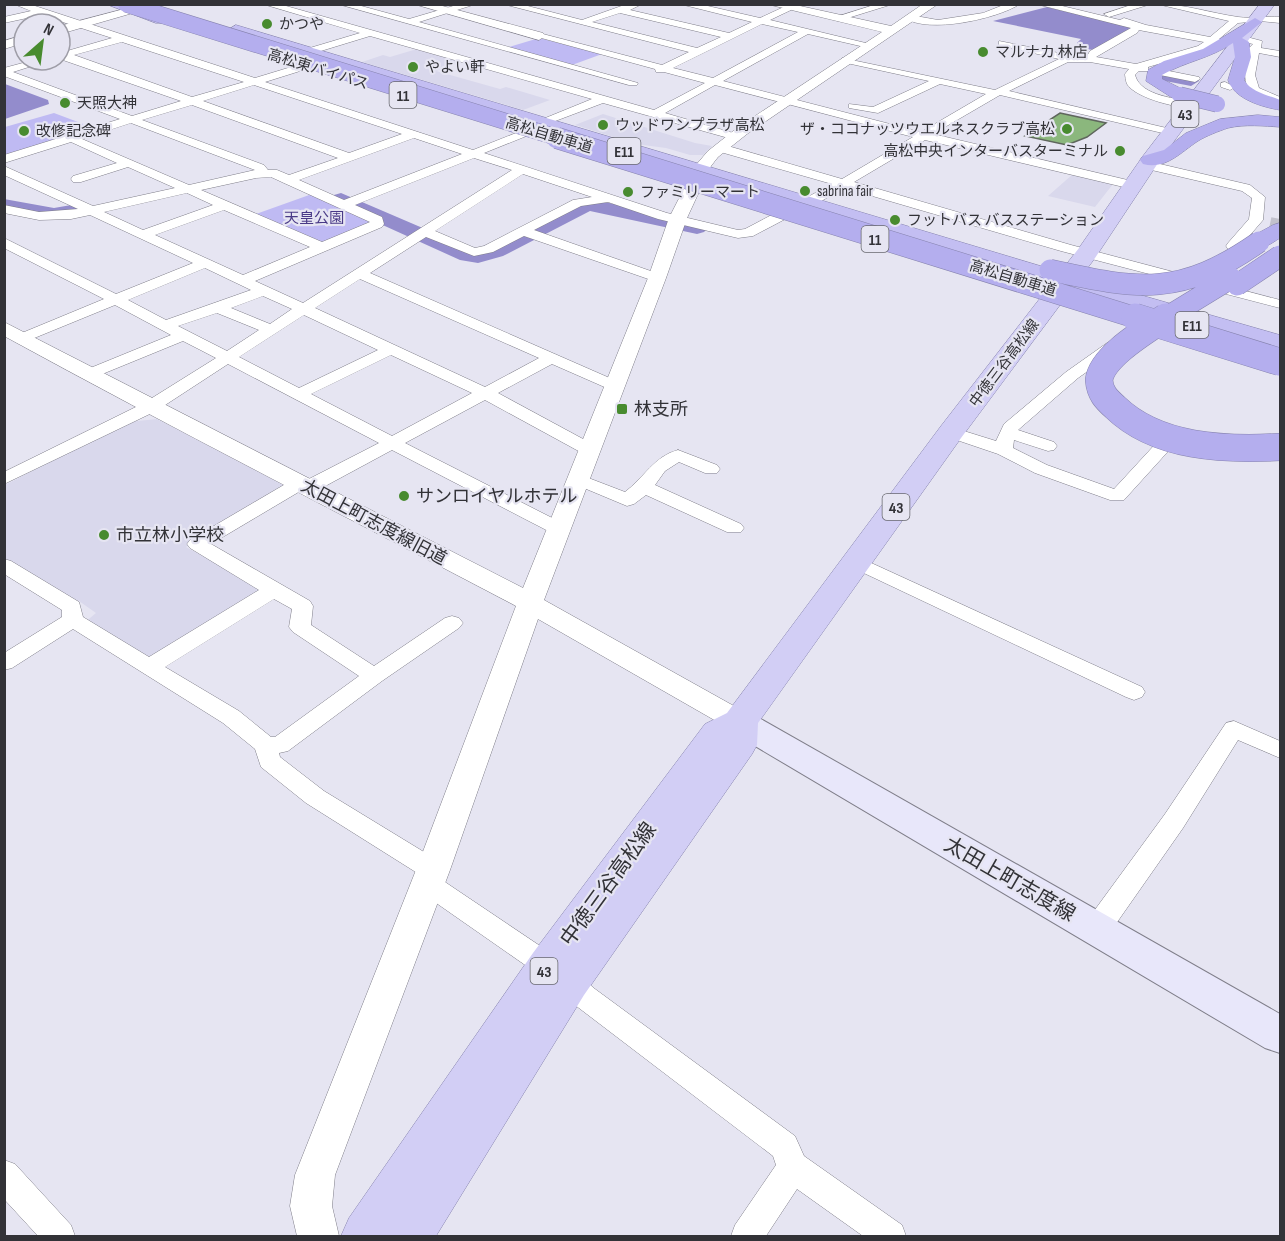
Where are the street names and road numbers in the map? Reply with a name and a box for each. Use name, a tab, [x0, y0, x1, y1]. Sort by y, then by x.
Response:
street label: 高松東バイパス	[265, 45, 371, 94]
road number: 11	[390, 82, 416, 108]
road number: 43	[1172, 101, 1198, 127]
street label: 高松自動車道	[503, 113, 595, 158]
road number: E11	[608, 138, 640, 164]
road number: 11	[862, 226, 888, 252]
street label: 高松自動車道	[967, 256, 1059, 301]
road number: E11	[1176, 312, 1208, 338]
street label: 中徳三谷高松線	[965, 316, 1044, 411]
street label: 太田上町志度線旧道	[297, 475, 450, 570]
road number: 43	[882, 494, 910, 520]
street label: 中徳三谷高松線	[555, 817, 662, 951]
street label: 太田上町志度線	[940, 832, 1080, 927]
road number: 43	[530, 958, 558, 984]

